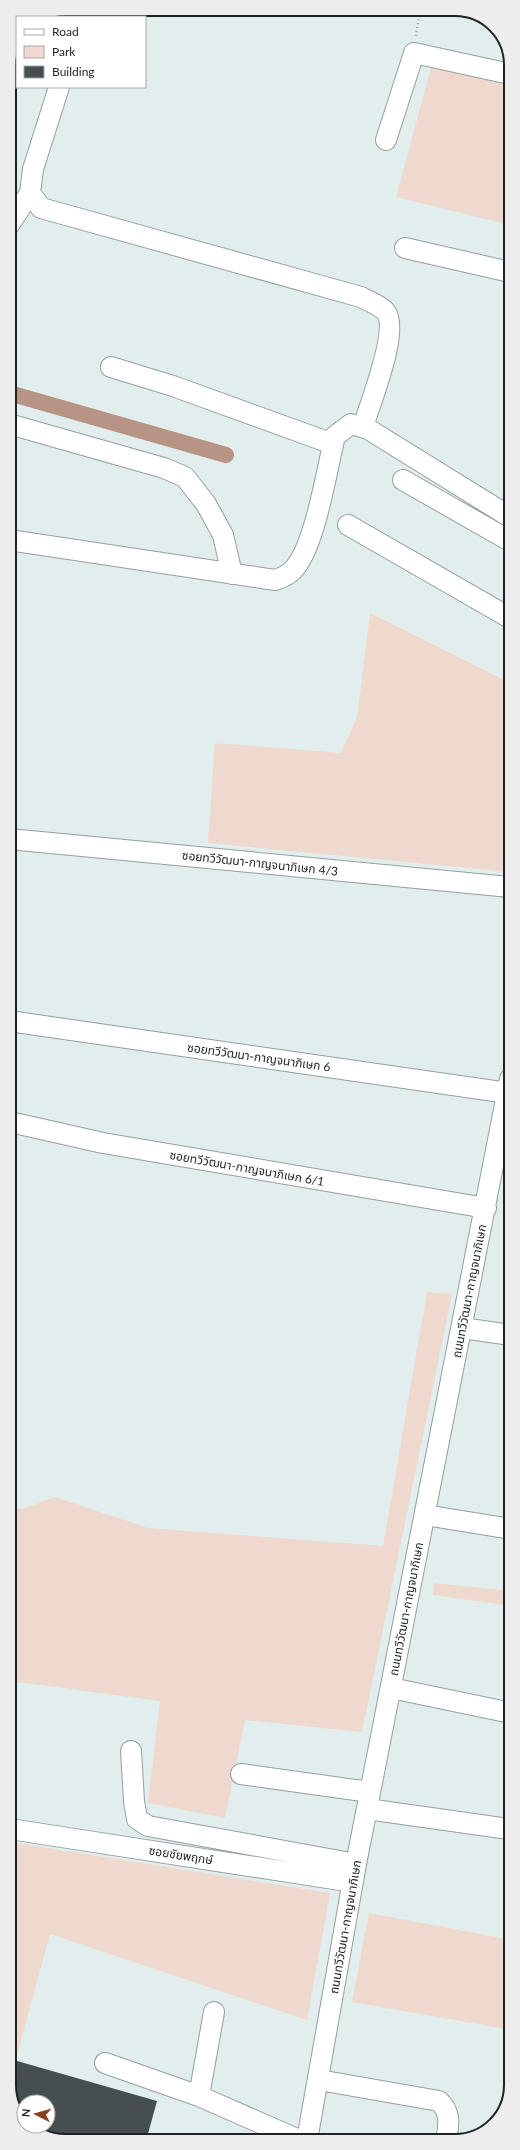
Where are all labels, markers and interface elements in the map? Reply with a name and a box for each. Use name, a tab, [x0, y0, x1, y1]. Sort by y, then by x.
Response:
legend	[16, 16, 146, 88]
text: Road	[52, 24, 79, 39]
text: Park	[52, 44, 76, 59]
text: Building	[52, 64, 95, 79]
street label: ซอยทวีวัฒนา-กาญจนาภิเษก 4/3	[181, 847, 339, 879]
street label: ซอยทวีวัฒนา-กาญจนาภิเษก 6	[186, 1040, 332, 1074]
street label: ซอยทวีวัฒนา-กาญจนาภิเษก 6/1	[168, 1147, 326, 1189]
street label: ถนนทวีวัฒนา-กาญจนาภิเษก	[449, 1223, 489, 1359]
street label: ถนนทวีวัฒนา-กาญจนาภิเษก	[386, 1541, 426, 1677]
street label: ซอยชัยพฤกษ์	[148, 1843, 215, 1868]
street label: ถนนทวีวัฒนา-กาญจนาภิเษก	[326, 1859, 364, 1995]
north arrow	[16, 2094, 56, 2134]
text: N	[19, 2108, 32, 2118]

